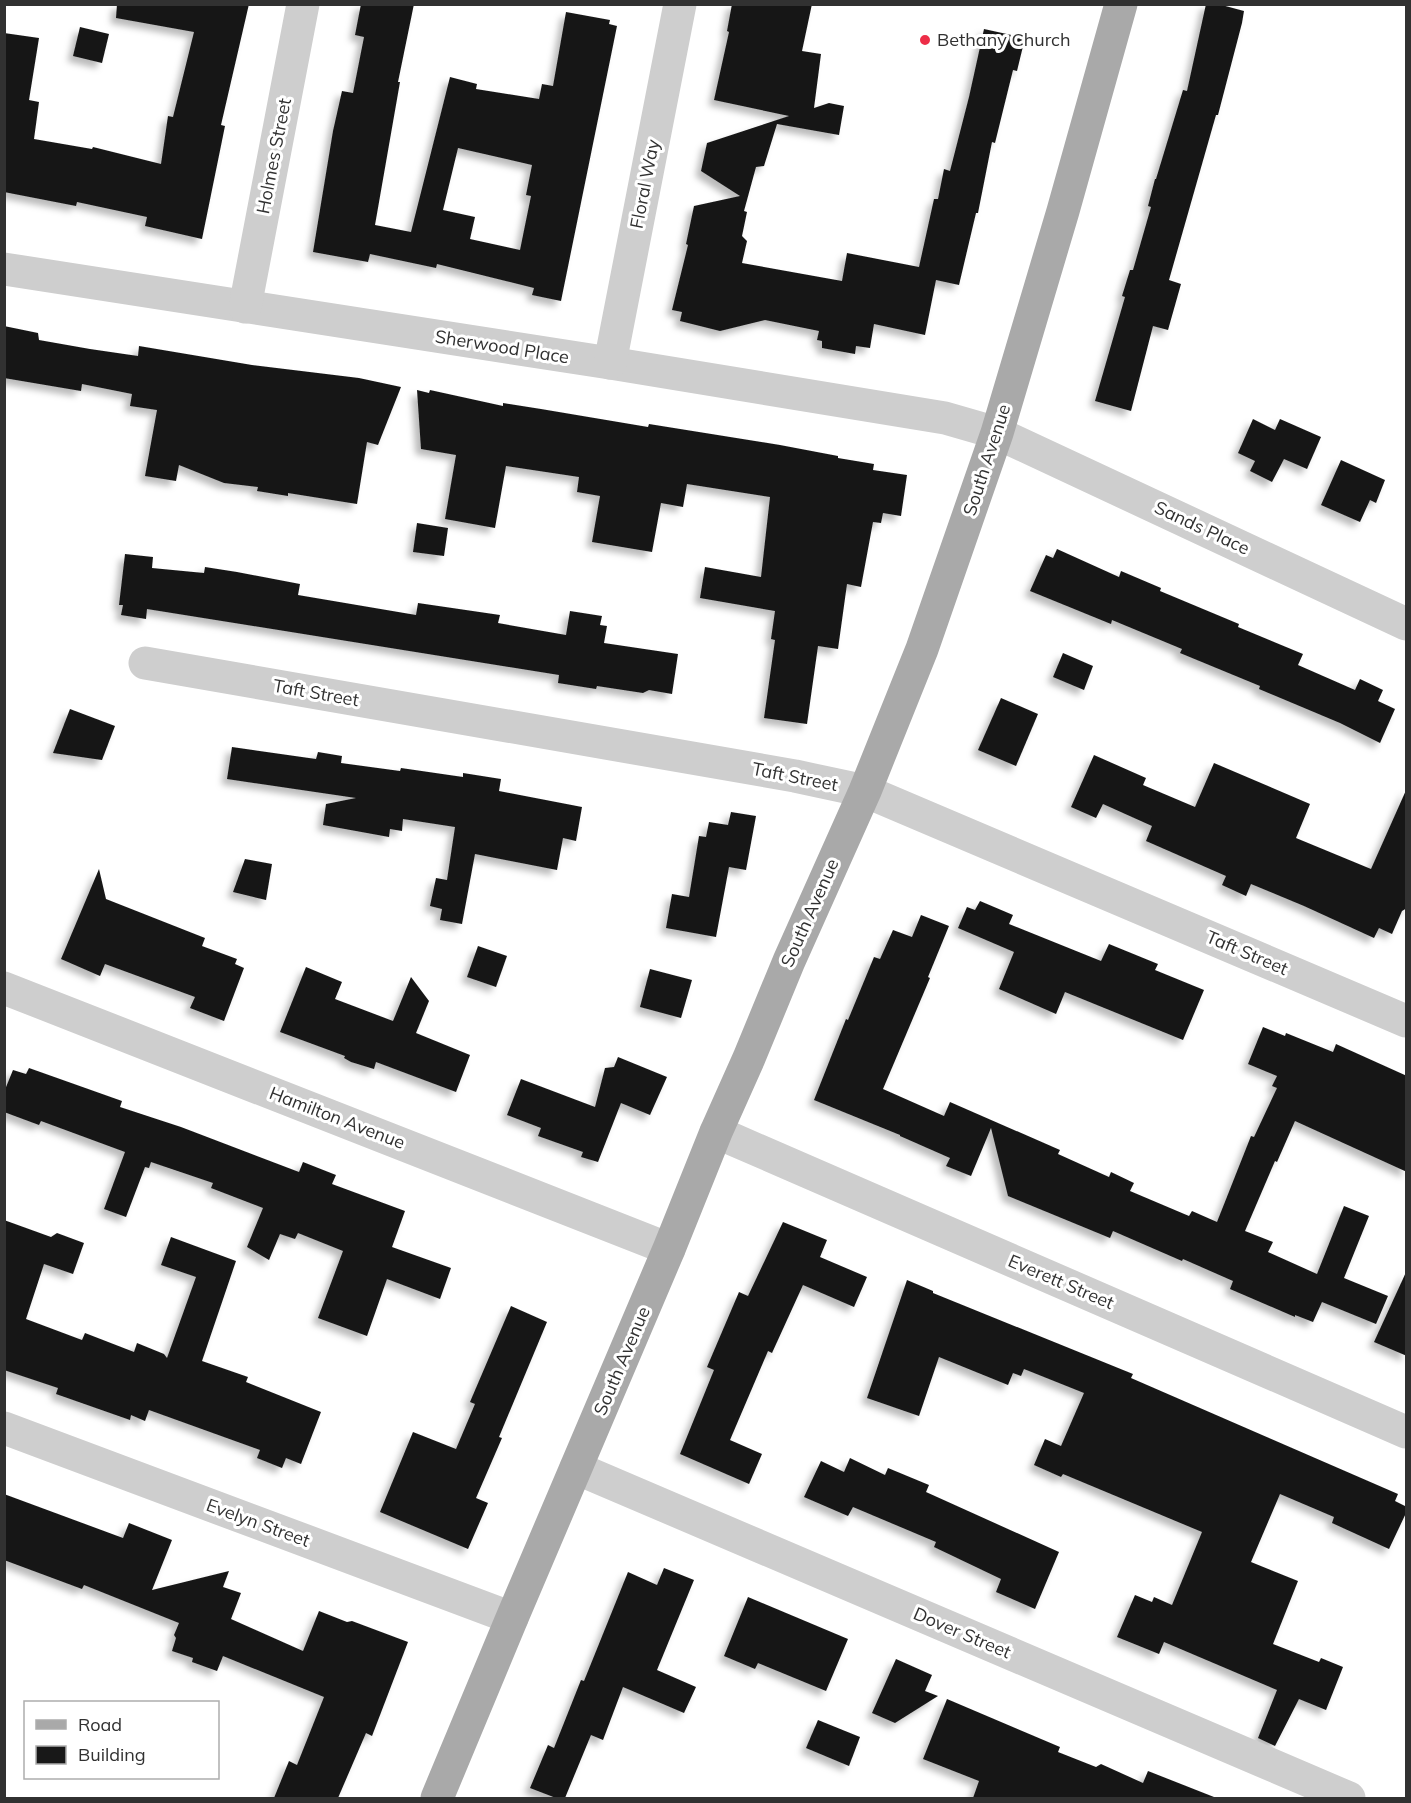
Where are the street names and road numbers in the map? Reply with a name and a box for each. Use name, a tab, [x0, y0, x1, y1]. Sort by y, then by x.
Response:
street label: Holmes Street	[251, 96, 296, 216]
street label: Floral Way	[625, 137, 664, 230]
street label: Sherwood Place	[433, 325, 571, 368]
street label: South Avenue	[958, 401, 1015, 519]
street label: Sands Place	[1151, 496, 1253, 560]
street label: Taft Street	[271, 674, 361, 711]
street label: Taft Street	[750, 757, 840, 796]
street label: South Avenue	[775, 855, 844, 971]
street label: Taft Street	[1203, 925, 1292, 980]
street label: Hamilton Avenue	[266, 1081, 408, 1154]
street label: Everett Street	[1005, 1249, 1118, 1314]
street label: South Avenue	[588, 1303, 655, 1419]
street label: Evelyn Street	[203, 1493, 313, 1552]
street label: Dover Street	[910, 1602, 1014, 1663]

